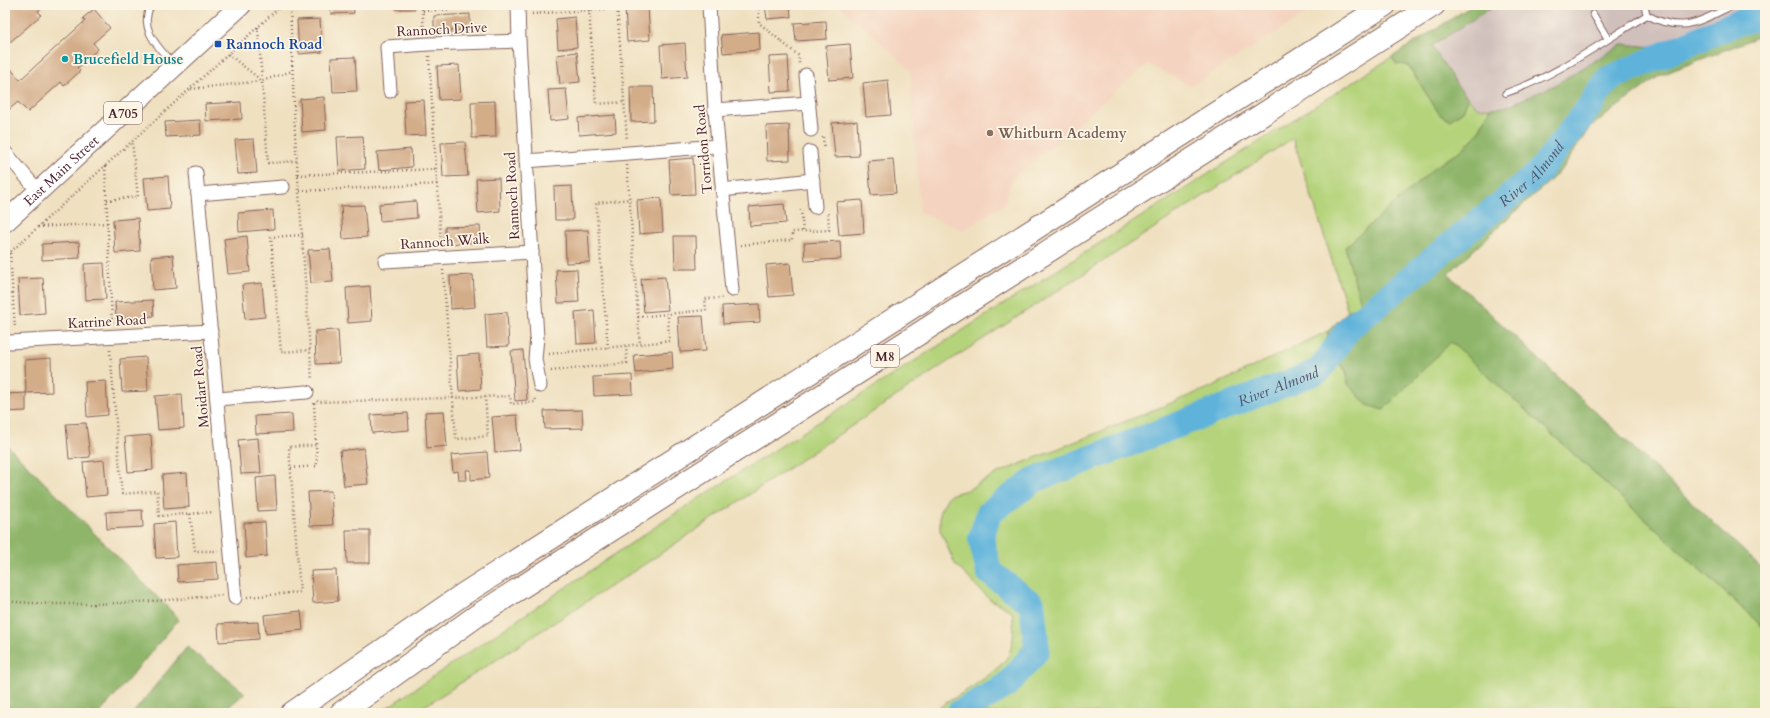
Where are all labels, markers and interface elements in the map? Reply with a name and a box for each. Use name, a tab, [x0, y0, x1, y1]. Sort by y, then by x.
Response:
street label: Rannoch Drive	[396, 18, 488, 41]
place label: Rannoch Road	[226, 35, 322, 54]
marker: Rannoch Road	[213, 39, 223, 49]
place label: Brucefield House	[73, 50, 184, 69]
marker: Brucefield House	[60, 54, 70, 64]
road number: A705	[104, 102, 142, 124]
street label: Torridon Road	[690, 103, 717, 194]
place label: Whitburn Academy	[997, 124, 1127, 143]
marker: Whitburn Academy	[985, 128, 995, 138]
street label: East Main Street	[19, 131, 104, 210]
water label: River Almond	[1495, 137, 1569, 211]
street label: Rannoch Road	[501, 151, 524, 240]
street label: Rannoch Walk	[400, 229, 491, 254]
street label: Katrine Road	[67, 310, 147, 333]
street label: Moidart Road	[187, 345, 214, 429]
road number: M8	[871, 345, 899, 367]
water label: River Almond	[1235, 362, 1322, 411]

